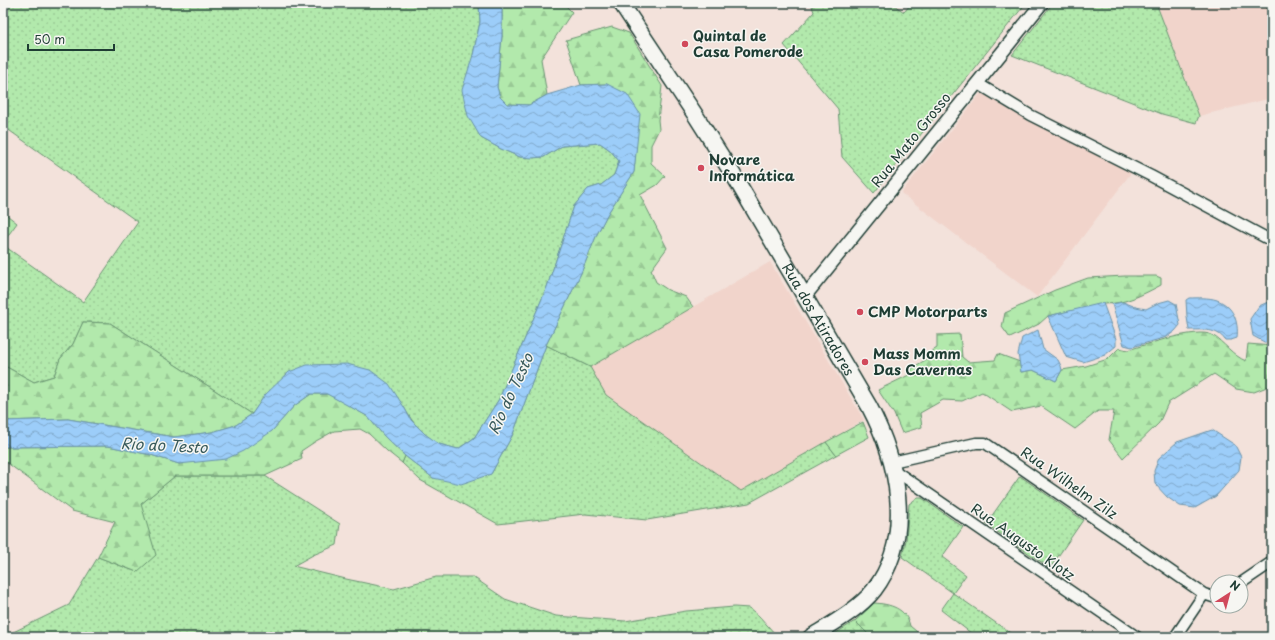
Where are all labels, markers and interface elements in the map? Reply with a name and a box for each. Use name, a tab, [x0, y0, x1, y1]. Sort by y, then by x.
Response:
place label: Quintal de Casa Pomerode	[693, 25, 803, 62]
scale bar	[28, 26, 114, 52]
text: 50 m	[34, 30, 65, 48]
marker: Quintal de Casa Pomerode	[680, 39, 690, 49]
street label: Rua Mato Grosso	[866, 88, 956, 192]
place label: Novare Informática	[709, 149, 795, 186]
marker: Novare Informática	[696, 163, 706, 173]
street label: Rua dos Atiradores	[777, 259, 860, 380]
place label: CMP Motorparts	[868, 301, 987, 322]
marker: CMP Motorparts	[855, 307, 865, 317]
place label: Mass Momm Das Cavernas	[873, 343, 972, 380]
water label: Rio do Testo	[481, 349, 539, 438]
marker: Mass Momm Das Cavernas	[860, 357, 870, 367]
water label: Rio do Testo	[120, 431, 209, 458]
street label: Rua Wilhelm Zilz	[1017, 441, 1122, 524]
street label: Rua Augusto Klotz	[967, 498, 1080, 585]
north arrow	[1209, 574, 1249, 614]
text: N	[1227, 576, 1244, 595]

